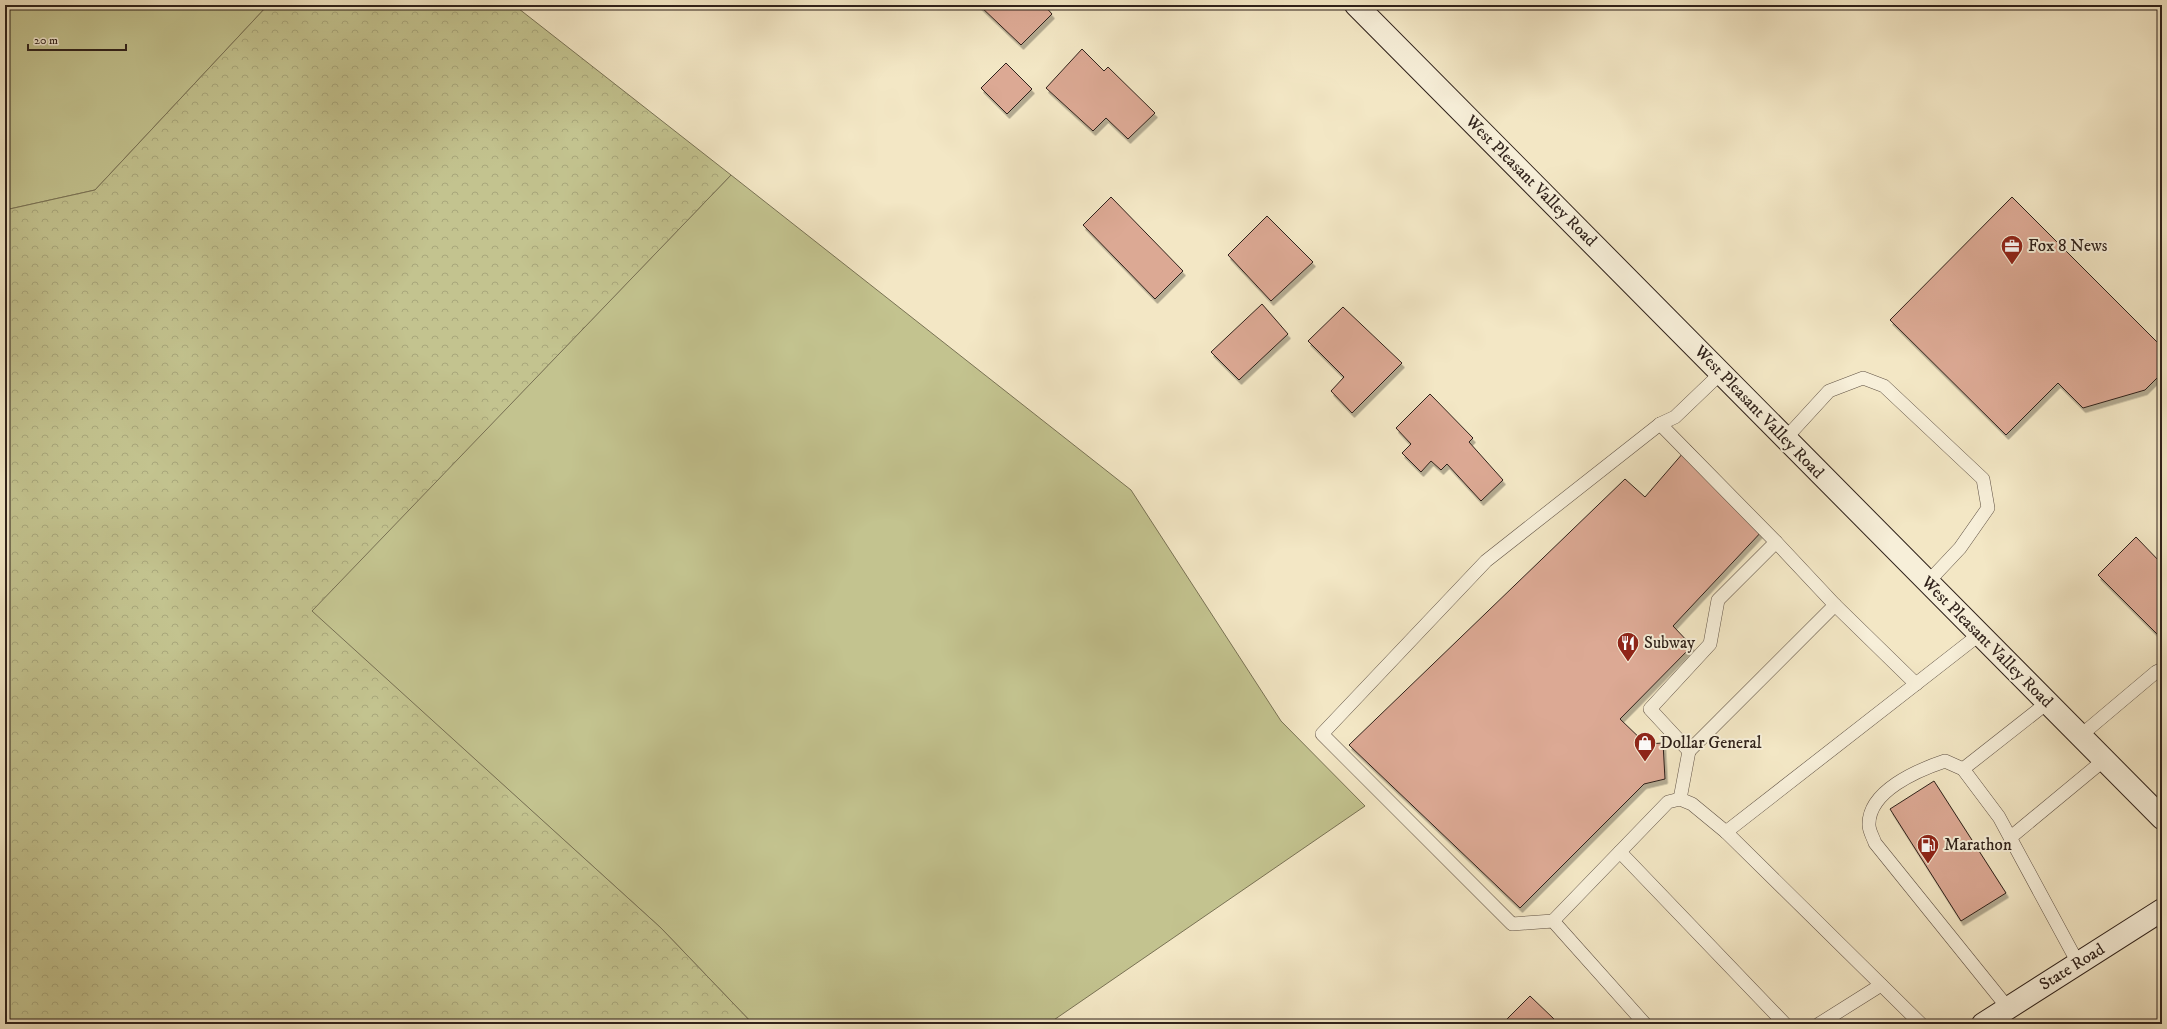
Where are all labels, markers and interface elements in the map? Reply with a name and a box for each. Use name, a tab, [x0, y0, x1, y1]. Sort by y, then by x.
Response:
scale bar	[28, 26, 126, 52]
text: 20 m	[34, 33, 58, 48]
street label: West Pleasant Valley Road	[1460, 110, 1602, 252]
office icon: Fox 8 News	[1999, 233, 2025, 266]
place label: Fox 8 News	[2028, 235, 2108, 257]
street label: West Pleasant Valley Road	[1689, 340, 1829, 484]
street label: West Pleasant Valley Road	[1916, 571, 2058, 713]
restaurant icon: Subway	[1615, 630, 1641, 663]
place label: Subway	[1644, 632, 1696, 654]
shop icon: Dollar General	[1632, 730, 1658, 763]
place label: Dollar General	[1660, 732, 1762, 754]
fuel station icon: Marathon	[1915, 832, 1941, 865]
place label: Marathon	[1944, 834, 2012, 856]
street label: State Road	[2035, 938, 2109, 996]

